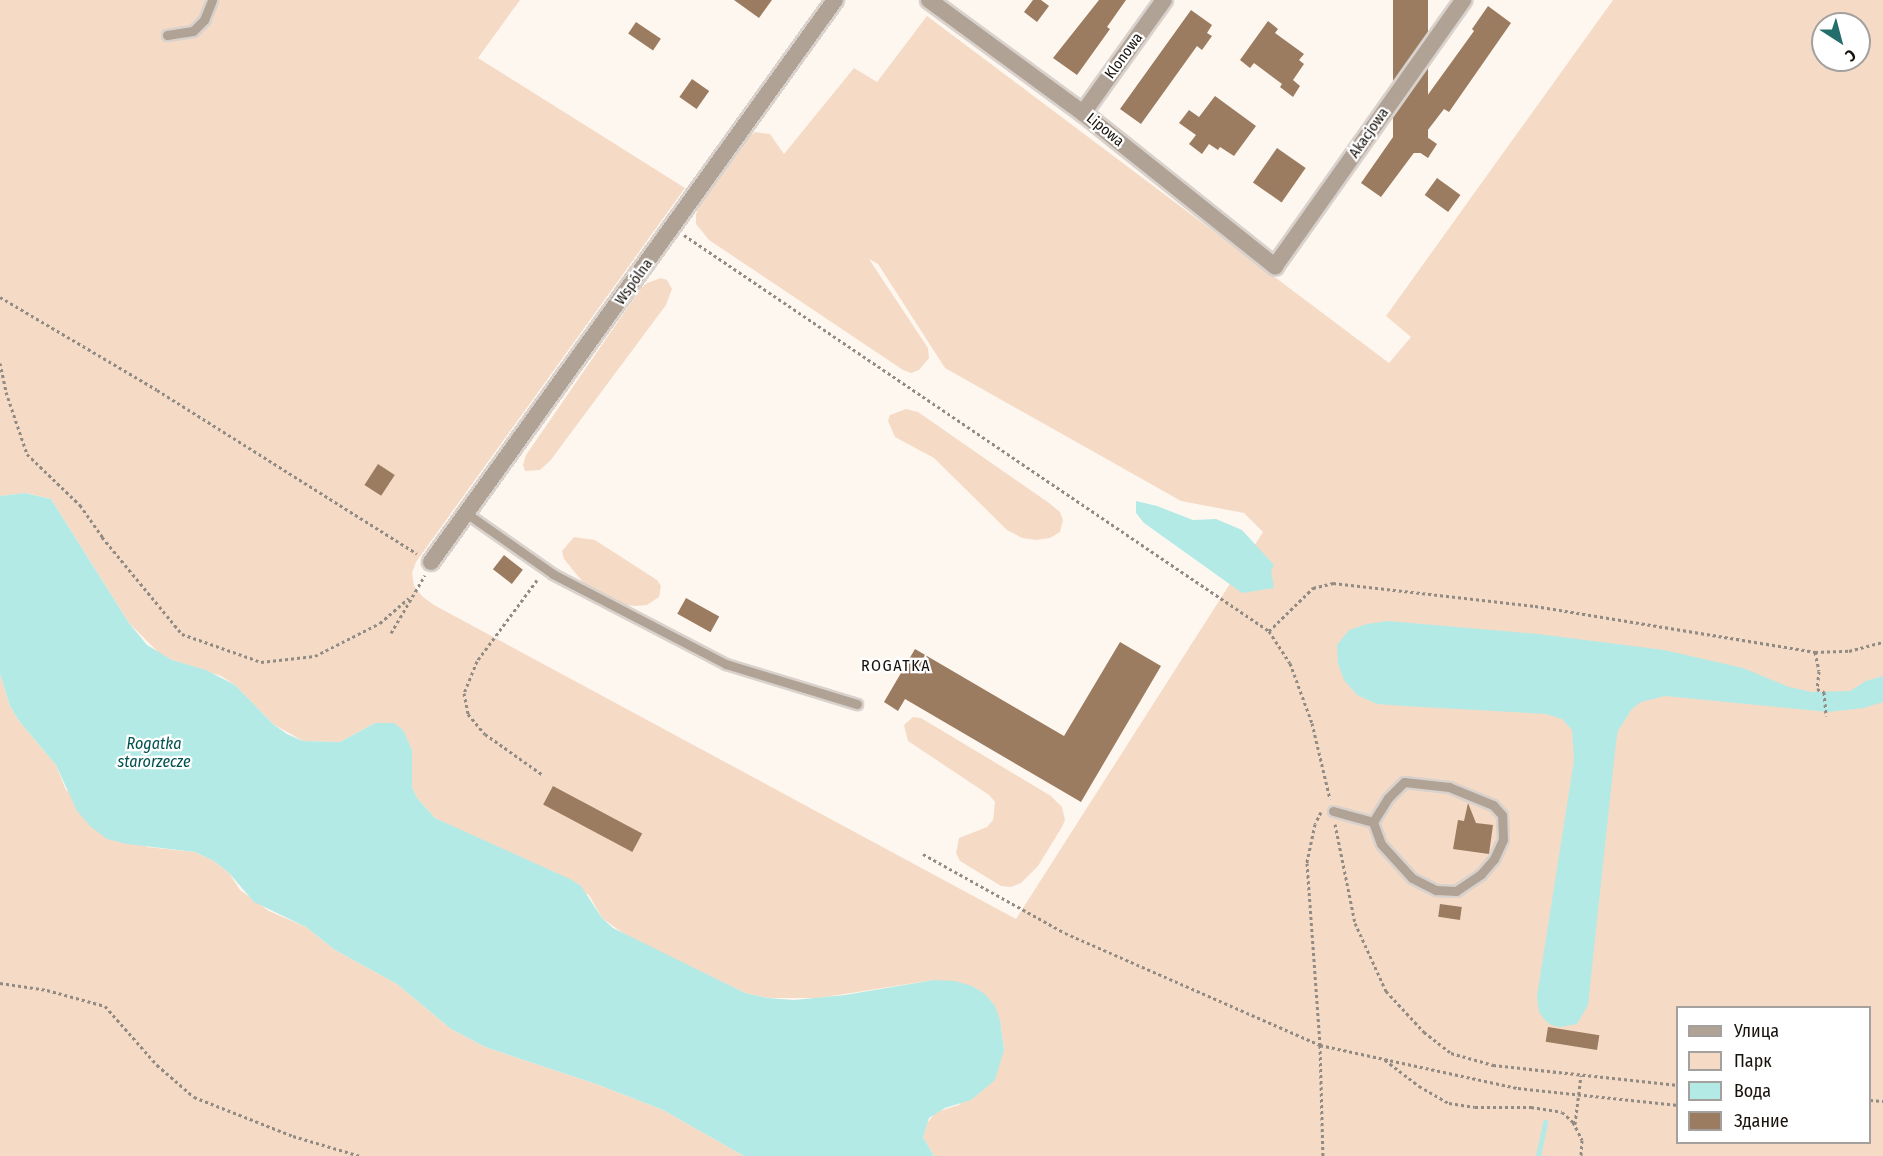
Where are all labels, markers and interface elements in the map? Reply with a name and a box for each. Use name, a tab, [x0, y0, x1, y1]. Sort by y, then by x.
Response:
north arrow	[1811, 12, 1871, 72]
street label: Klonowa	[1101, 29, 1147, 83]
text: С	[1842, 45, 1860, 65]
street label: Akacjowa	[1345, 104, 1393, 162]
street label: Lipowa	[1083, 109, 1127, 151]
street label: Wspólna	[611, 255, 657, 309]
district label: ROGATKA	[861, 656, 931, 676]
water label: Rogatka starorzecze	[117, 734, 191, 772]
legend	[1676, 1006, 1871, 1144]
text: Улица	[1734, 1020, 1779, 1042]
text: Парк	[1734, 1050, 1772, 1072]
text: Вода	[1734, 1080, 1771, 1102]
text: Здание	[1734, 1110, 1789, 1132]

